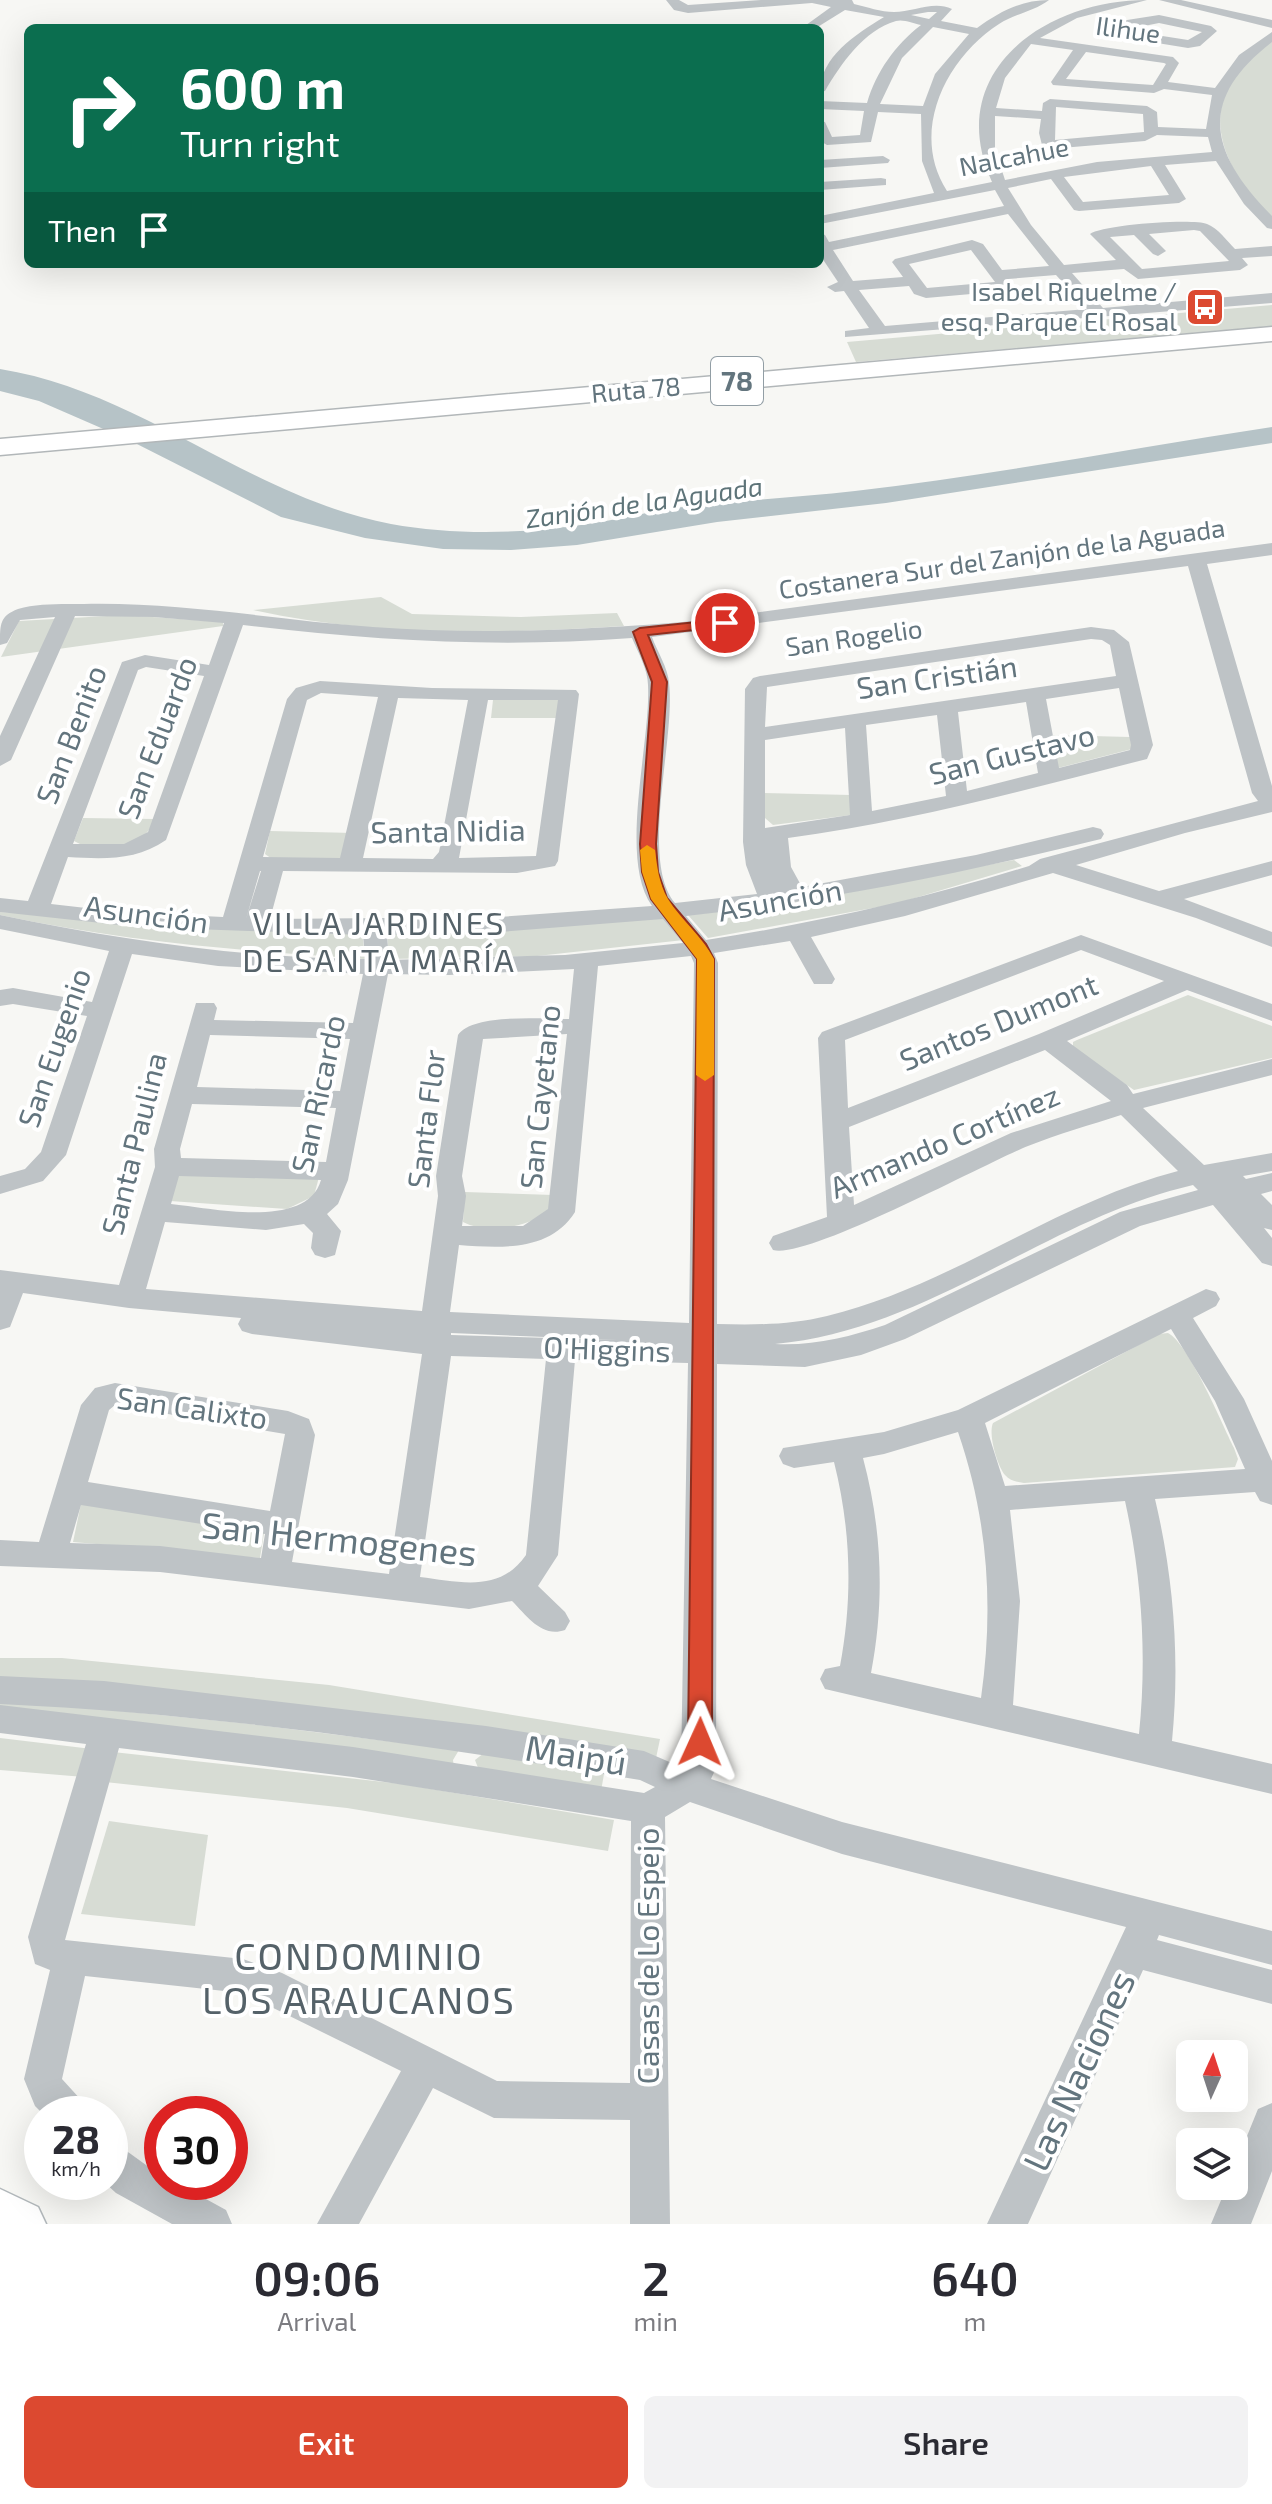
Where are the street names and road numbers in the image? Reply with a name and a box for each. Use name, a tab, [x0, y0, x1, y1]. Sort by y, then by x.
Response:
street label: Ilihue	[1094, 9, 1162, 48]
street label: Nalcahue	[956, 130, 1071, 181]
road number: 78	[711, 357, 763, 405]
street label: Ruta 78	[590, 369, 682, 408]
street label: Costanera Sur del Zanjón de la Aguada	[777, 511, 1227, 604]
street label: San Rogelio	[783, 612, 924, 661]
street label: San Cristián	[854, 647, 1019, 705]
street label: San Eduardo	[109, 651, 204, 824]
street label: San Benito	[27, 660, 113, 809]
street label: San Gustavo	[925, 715, 1098, 791]
street label: Santa Nidia	[370, 811, 526, 849]
street label: Asunción	[715, 870, 844, 928]
street label: Asunción	[82, 886, 211, 940]
street label: San Eugenio	[9, 963, 97, 1132]
street label: Santos Dumont	[894, 965, 1103, 1077]
street label: San Cayetano	[511, 1003, 567, 1191]
street label: San Ricardo	[283, 1011, 351, 1176]
street label: Santa Flor	[399, 1047, 451, 1190]
street label: Santa Paulina	[93, 1049, 173, 1238]
street label: Armando Cortínez	[824, 1076, 1064, 1205]
street label: O'Higgins	[543, 1328, 671, 1368]
street label: San Calixto	[115, 1379, 270, 1435]
street label: San Hermogenes	[199, 1502, 479, 1573]
street label: Maipú	[523, 1724, 630, 1783]
street label: Casas de Lo Espejo	[629, 1828, 665, 2084]
street label: Las Naciones	[1013, 1964, 1143, 2177]

